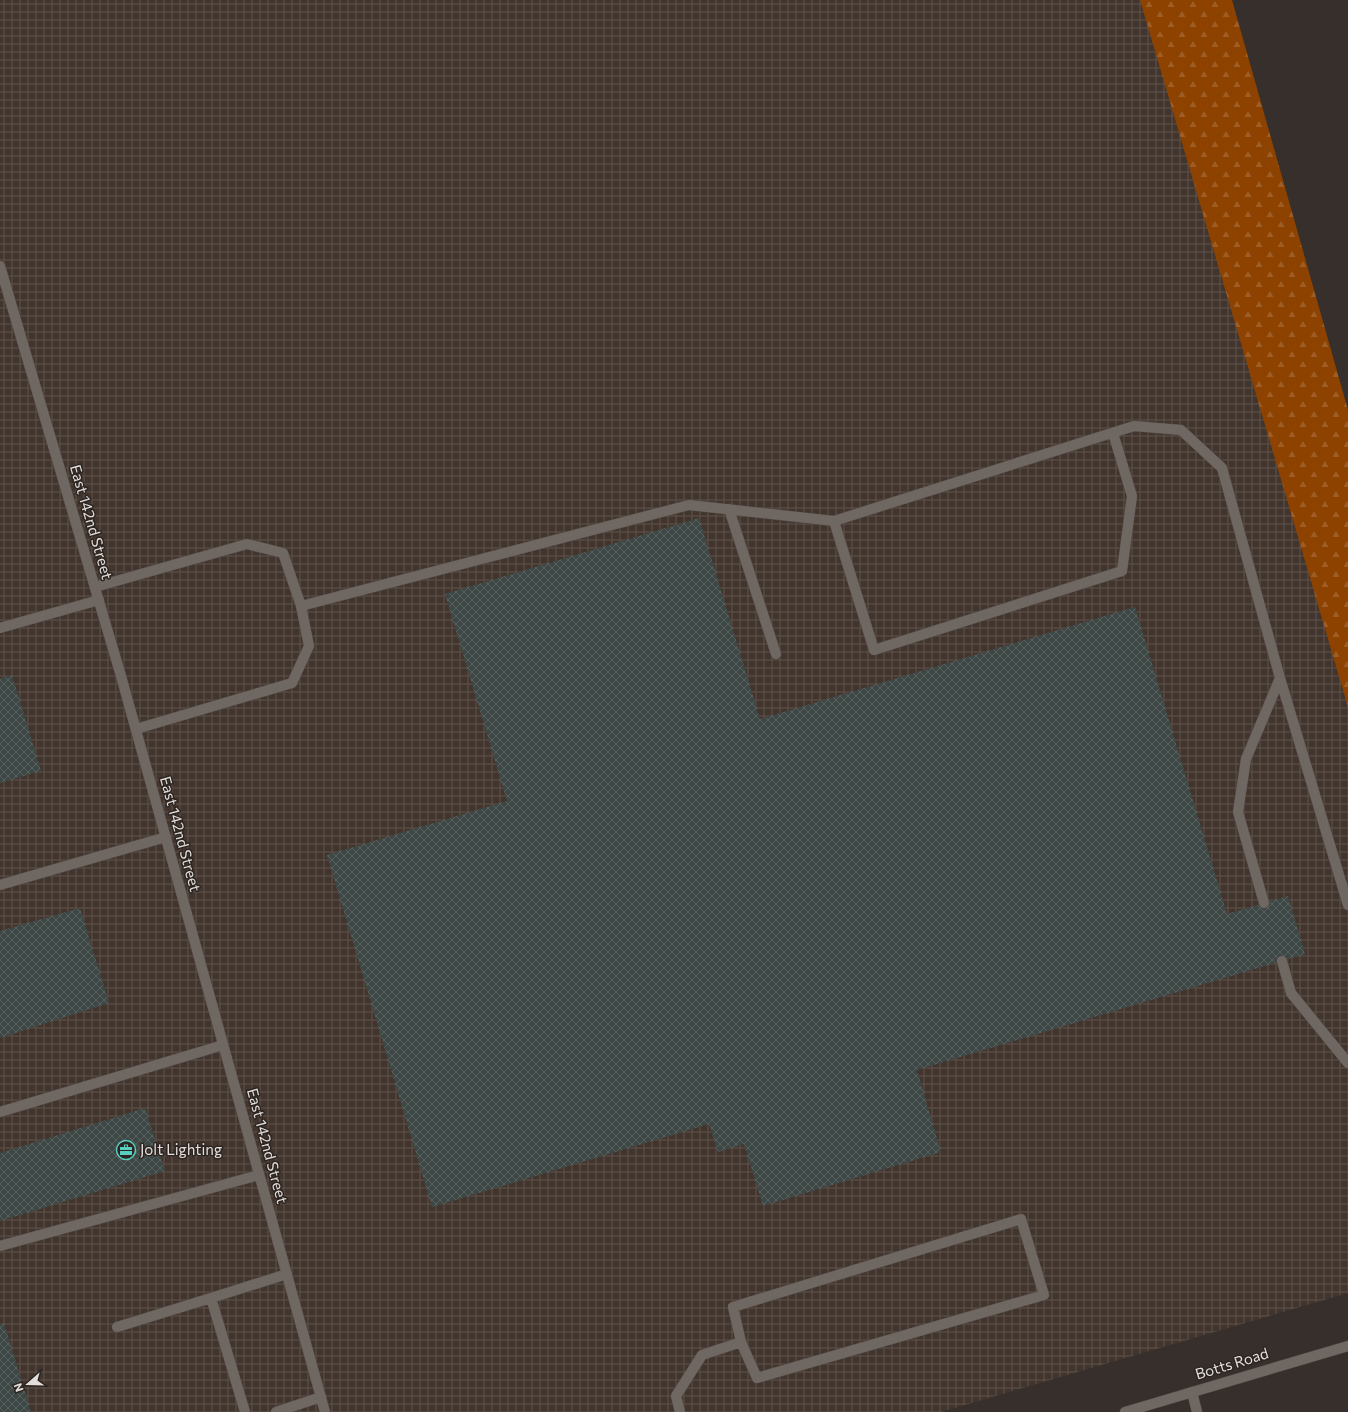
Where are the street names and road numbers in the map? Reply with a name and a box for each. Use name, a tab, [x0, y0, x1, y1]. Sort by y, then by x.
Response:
street label: East 142nd Street	[67, 462, 117, 581]
street label: East 142nd Street	[157, 774, 205, 893]
street label: East 142nd Street	[244, 1086, 292, 1205]
street label: Botts Road	[1193, 1343, 1270, 1383]

